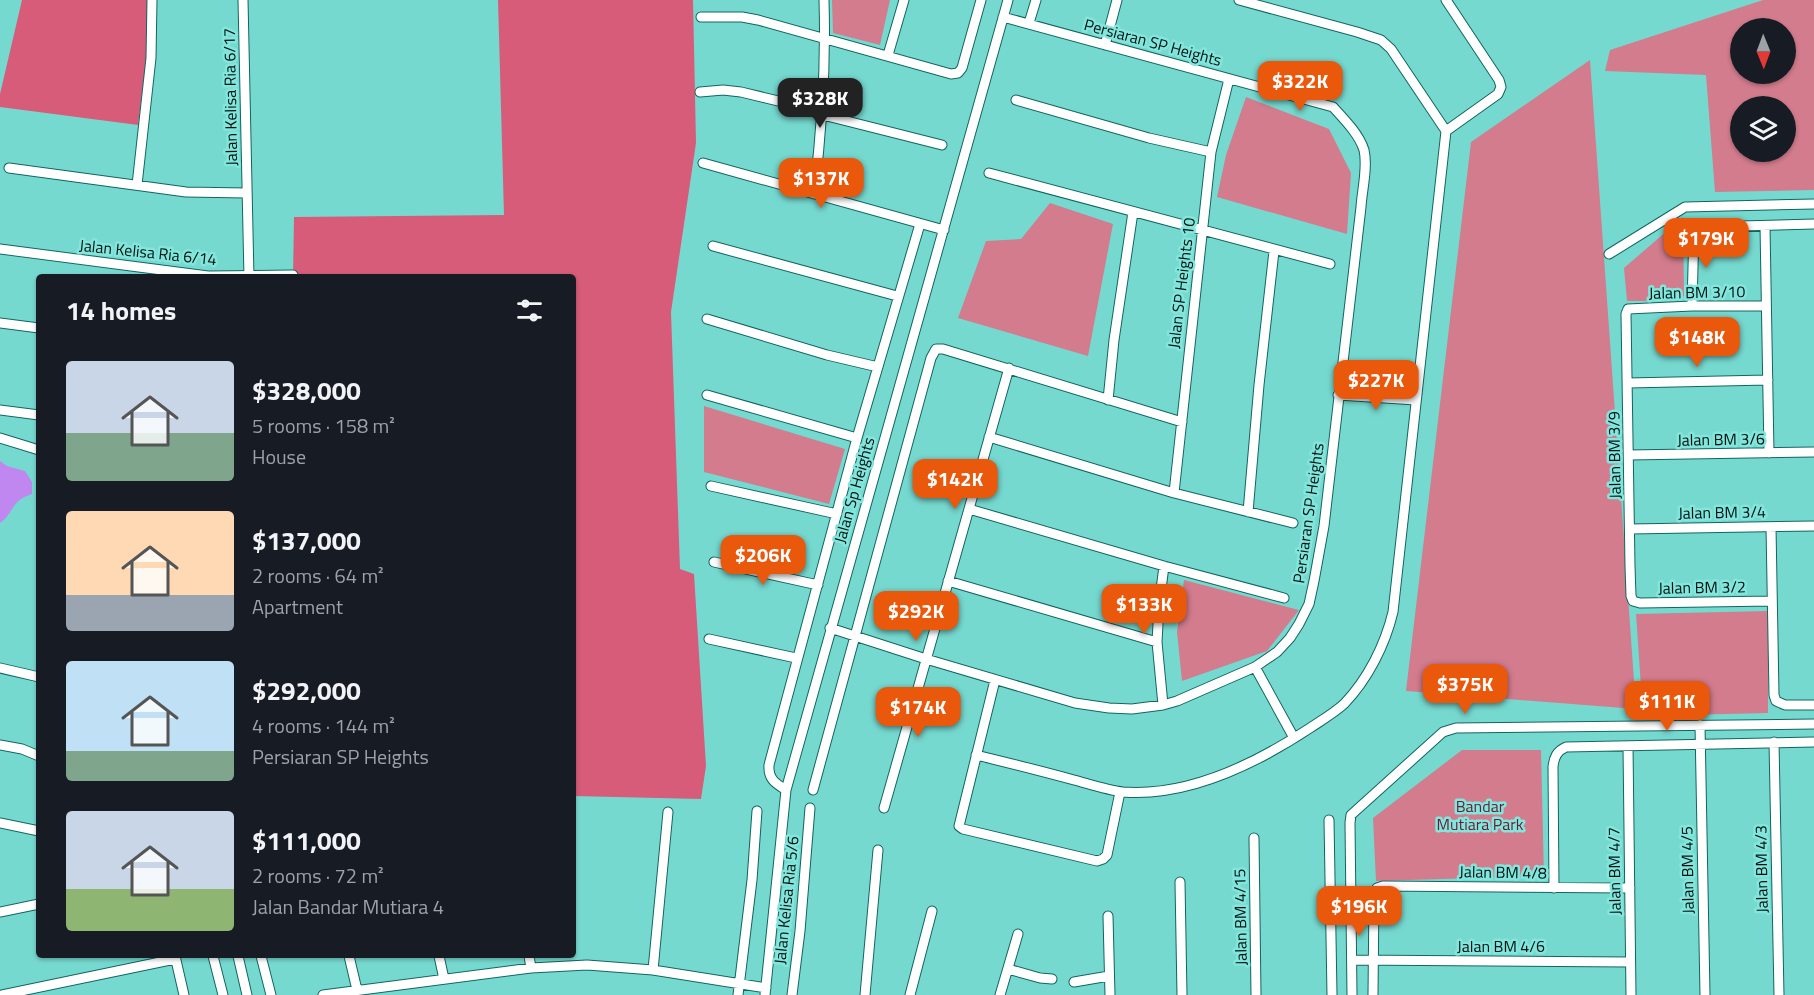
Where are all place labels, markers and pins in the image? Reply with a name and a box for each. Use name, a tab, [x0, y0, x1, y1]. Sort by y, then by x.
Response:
pin: $322K	[1258, 61, 1342, 112]
pin: $328K	[778, 78, 862, 129]
pin: $137K	[779, 158, 863, 209]
pin: $179K	[1664, 218, 1748, 269]
pin: $148K	[1655, 317, 1739, 368]
pin: $227K	[1334, 360, 1418, 411]
pin: $142K	[913, 459, 997, 510]
pin: $206K	[721, 535, 805, 586]
pin: $133K	[1102, 584, 1186, 635]
pin: $292K	[874, 591, 958, 642]
pin: $375K	[1423, 664, 1507, 715]
pin: $111K	[1625, 681, 1709, 732]
pin: $174K	[876, 687, 960, 738]
pin: $196K	[1317, 886, 1401, 937]

